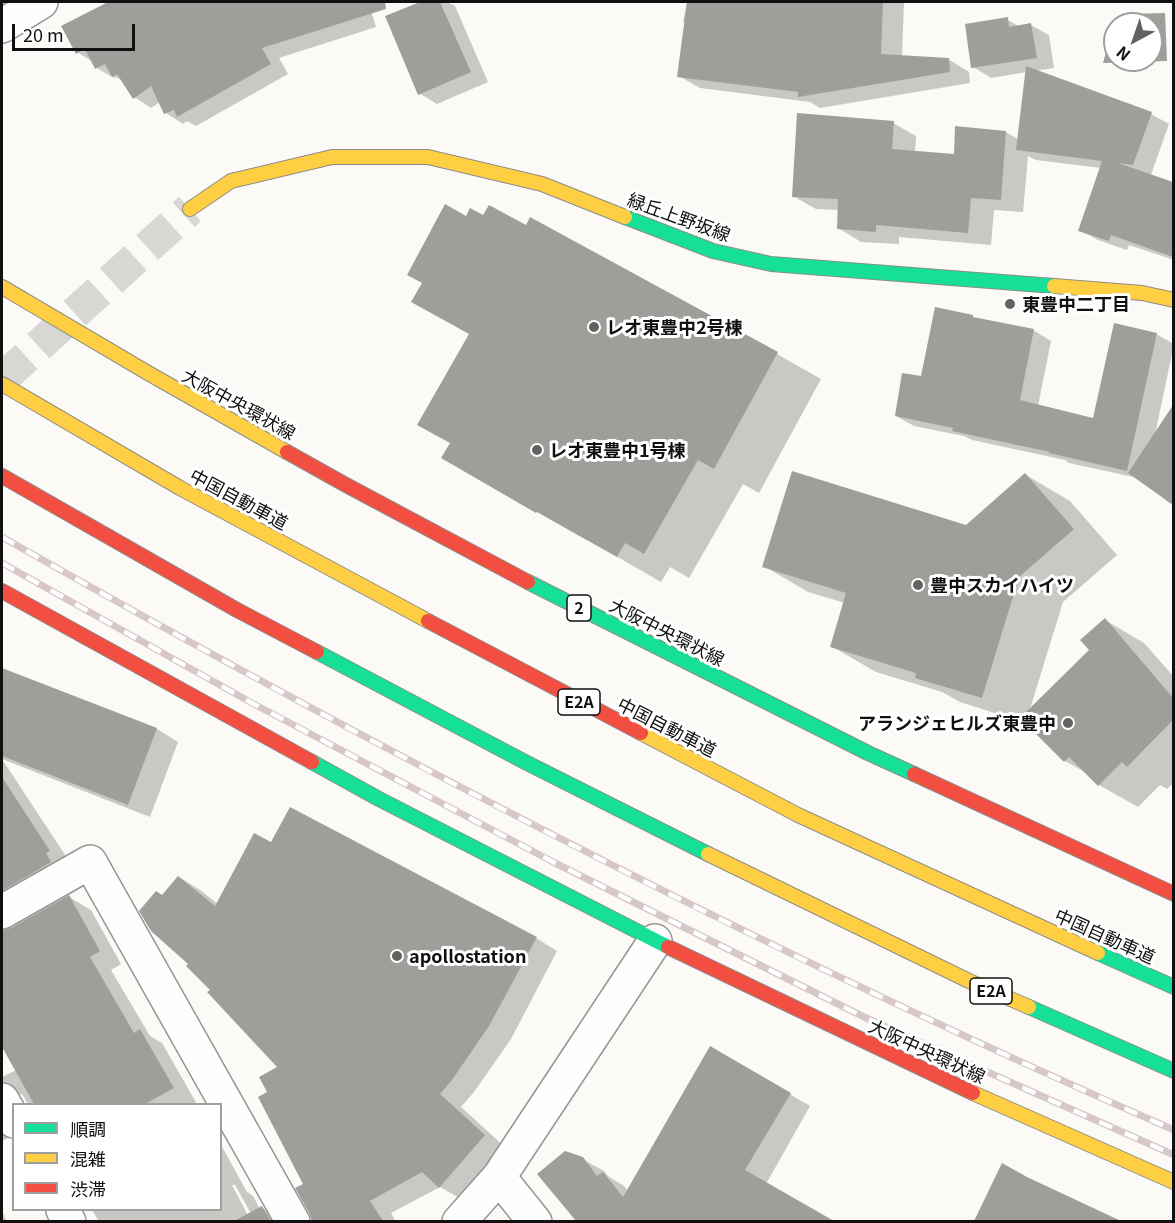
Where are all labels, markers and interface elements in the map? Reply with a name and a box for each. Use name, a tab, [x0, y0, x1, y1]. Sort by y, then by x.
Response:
scale bar	[15, 12, 138, 50]
north arrow	[1103, 12, 1163, 72]
text: 20 m	[23, 21, 64, 47]
text: N	[1110, 41, 1135, 67]
street label: 緑丘上野坂線	[625, 188, 733, 246]
place label: 東豊中二丁目	[1022, 293, 1130, 315]
marker: 東豊中二丁目	[1003, 297, 1017, 311]
place label: レオ東豊中2号棟	[606, 316, 743, 338]
marker: レオ東豊中2号棟	[587, 320, 601, 334]
street label: 大阪中央環状線	[179, 364, 299, 444]
place label: レオ東豊中1号棟	[549, 439, 686, 461]
marker: レオ東豊中1号棟	[530, 443, 544, 457]
street label: 中国自動車道	[186, 464, 292, 534]
place label: 豊中スカイハイツ	[930, 574, 1074, 596]
marker: 豊中スカイハイツ	[911, 578, 925, 592]
street label: 大阪中央環状線	[606, 594, 728, 670]
road number: 2	[567, 595, 591, 621]
road number: E2A	[558, 689, 600, 715]
street label: 中国自動車道	[614, 693, 720, 761]
place label: アランジェヒルズ東豊中	[858, 712, 1056, 734]
marker: アランジェヒルズ東豊中	[1061, 716, 1075, 730]
street label: 中国自動車道	[1051, 904, 1159, 968]
place label: apollostation	[409, 945, 526, 967]
marker: apollostation	[390, 949, 404, 963]
road number: E2A	[970, 978, 1012, 1004]
street label: 大阪中央環状線	[865, 1015, 989, 1087]
legend	[12, 1103, 222, 1211]
text: 順調	[70, 1115, 106, 1141]
text: 混雑	[70, 1145, 106, 1171]
text: 渋滞	[70, 1175, 106, 1201]

